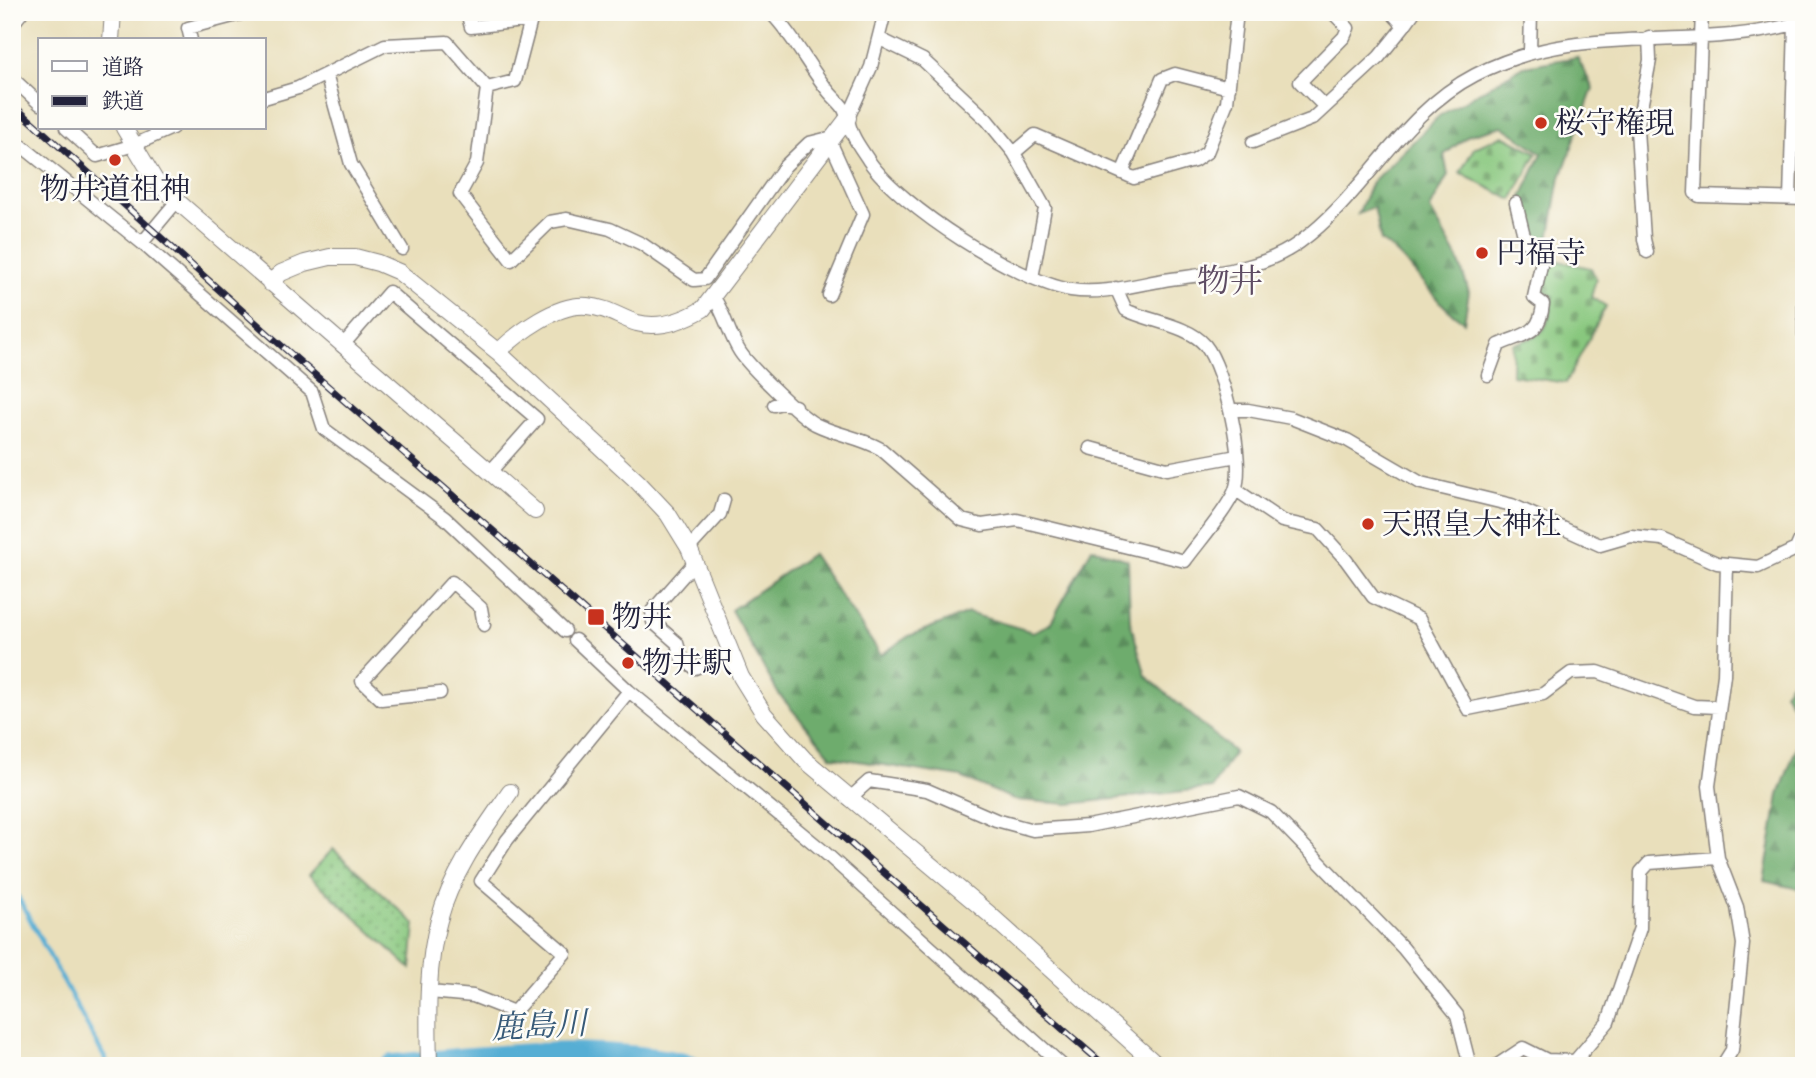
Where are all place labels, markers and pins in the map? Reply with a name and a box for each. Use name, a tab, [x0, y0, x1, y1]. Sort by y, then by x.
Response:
place label: 桜守権現	[1555, 104, 1675, 147]
marker: 桜守権現	[1533, 115, 1549, 131]
marker: 物井道祖神	[107, 152, 123, 168]
place label: 物井道祖神	[40, 170, 190, 213]
place label: 円福寺	[1496, 234, 1586, 277]
marker: 円福寺	[1474, 245, 1490, 261]
place label: 天照皇大神社	[1382, 505, 1562, 548]
marker: 天照皇大神社	[1360, 516, 1376, 532]
place label: 物井	[612, 598, 672, 641]
marker: 物井	[586, 607, 606, 627]
place label: 物井駅	[642, 644, 732, 687]
marker: 物井駅	[620, 655, 636, 671]

